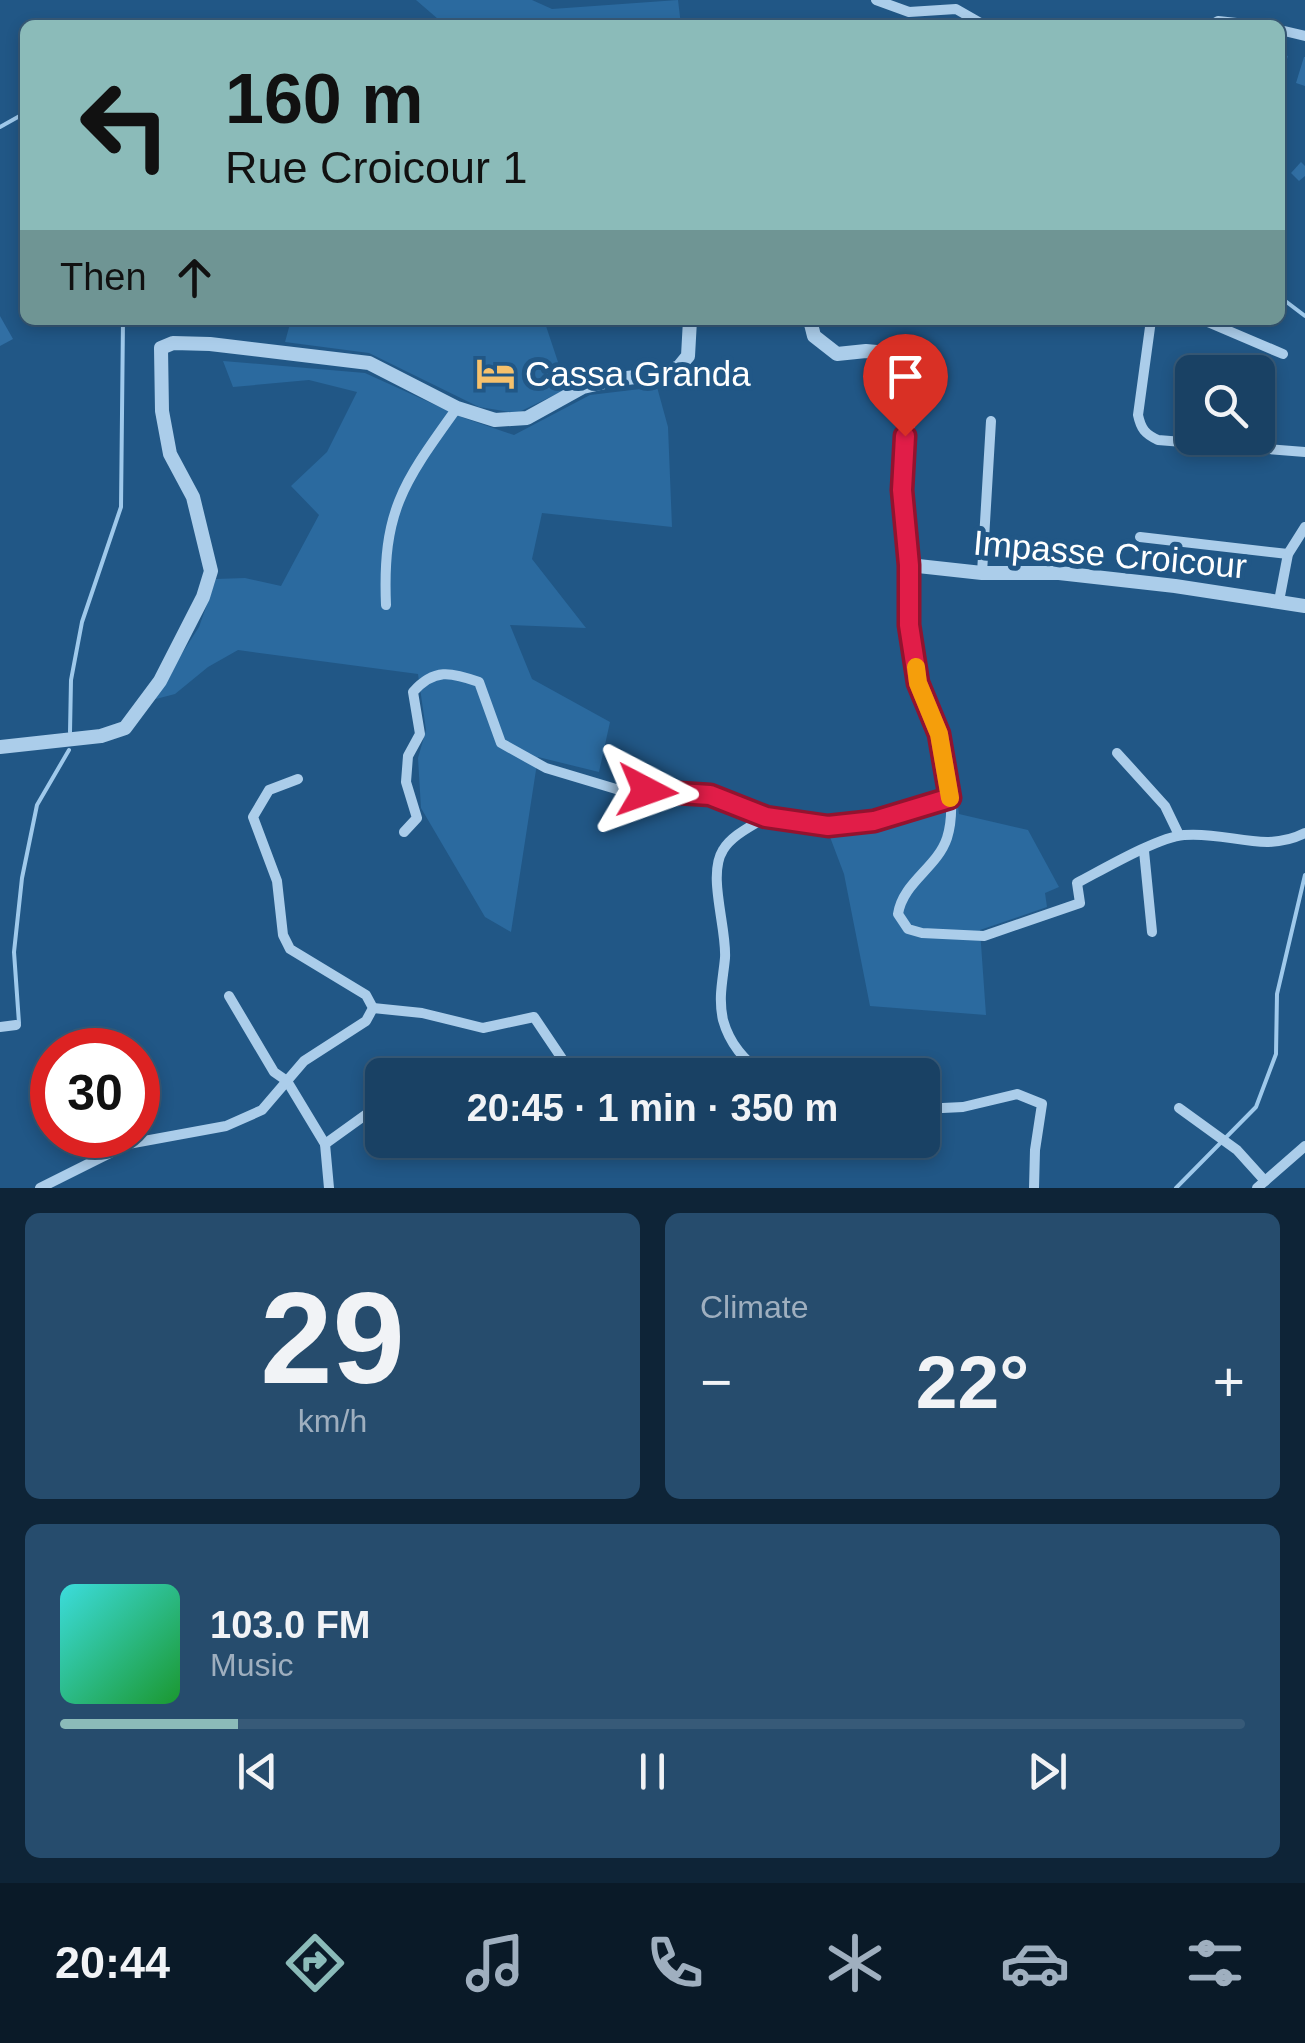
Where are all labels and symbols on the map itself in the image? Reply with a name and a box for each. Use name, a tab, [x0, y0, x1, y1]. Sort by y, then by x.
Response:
pin	[863, 334, 948, 437]
hotel icon: Cassa Granda	[474, 352, 516, 394]
place label: Cassa Granda	[525, 354, 751, 393]
street label: Impasse Croicour	[972, 523, 1249, 585]
position arrow	[595, 739, 699, 843]
speed limit sign: 30	[30, 1028, 160, 1158]

